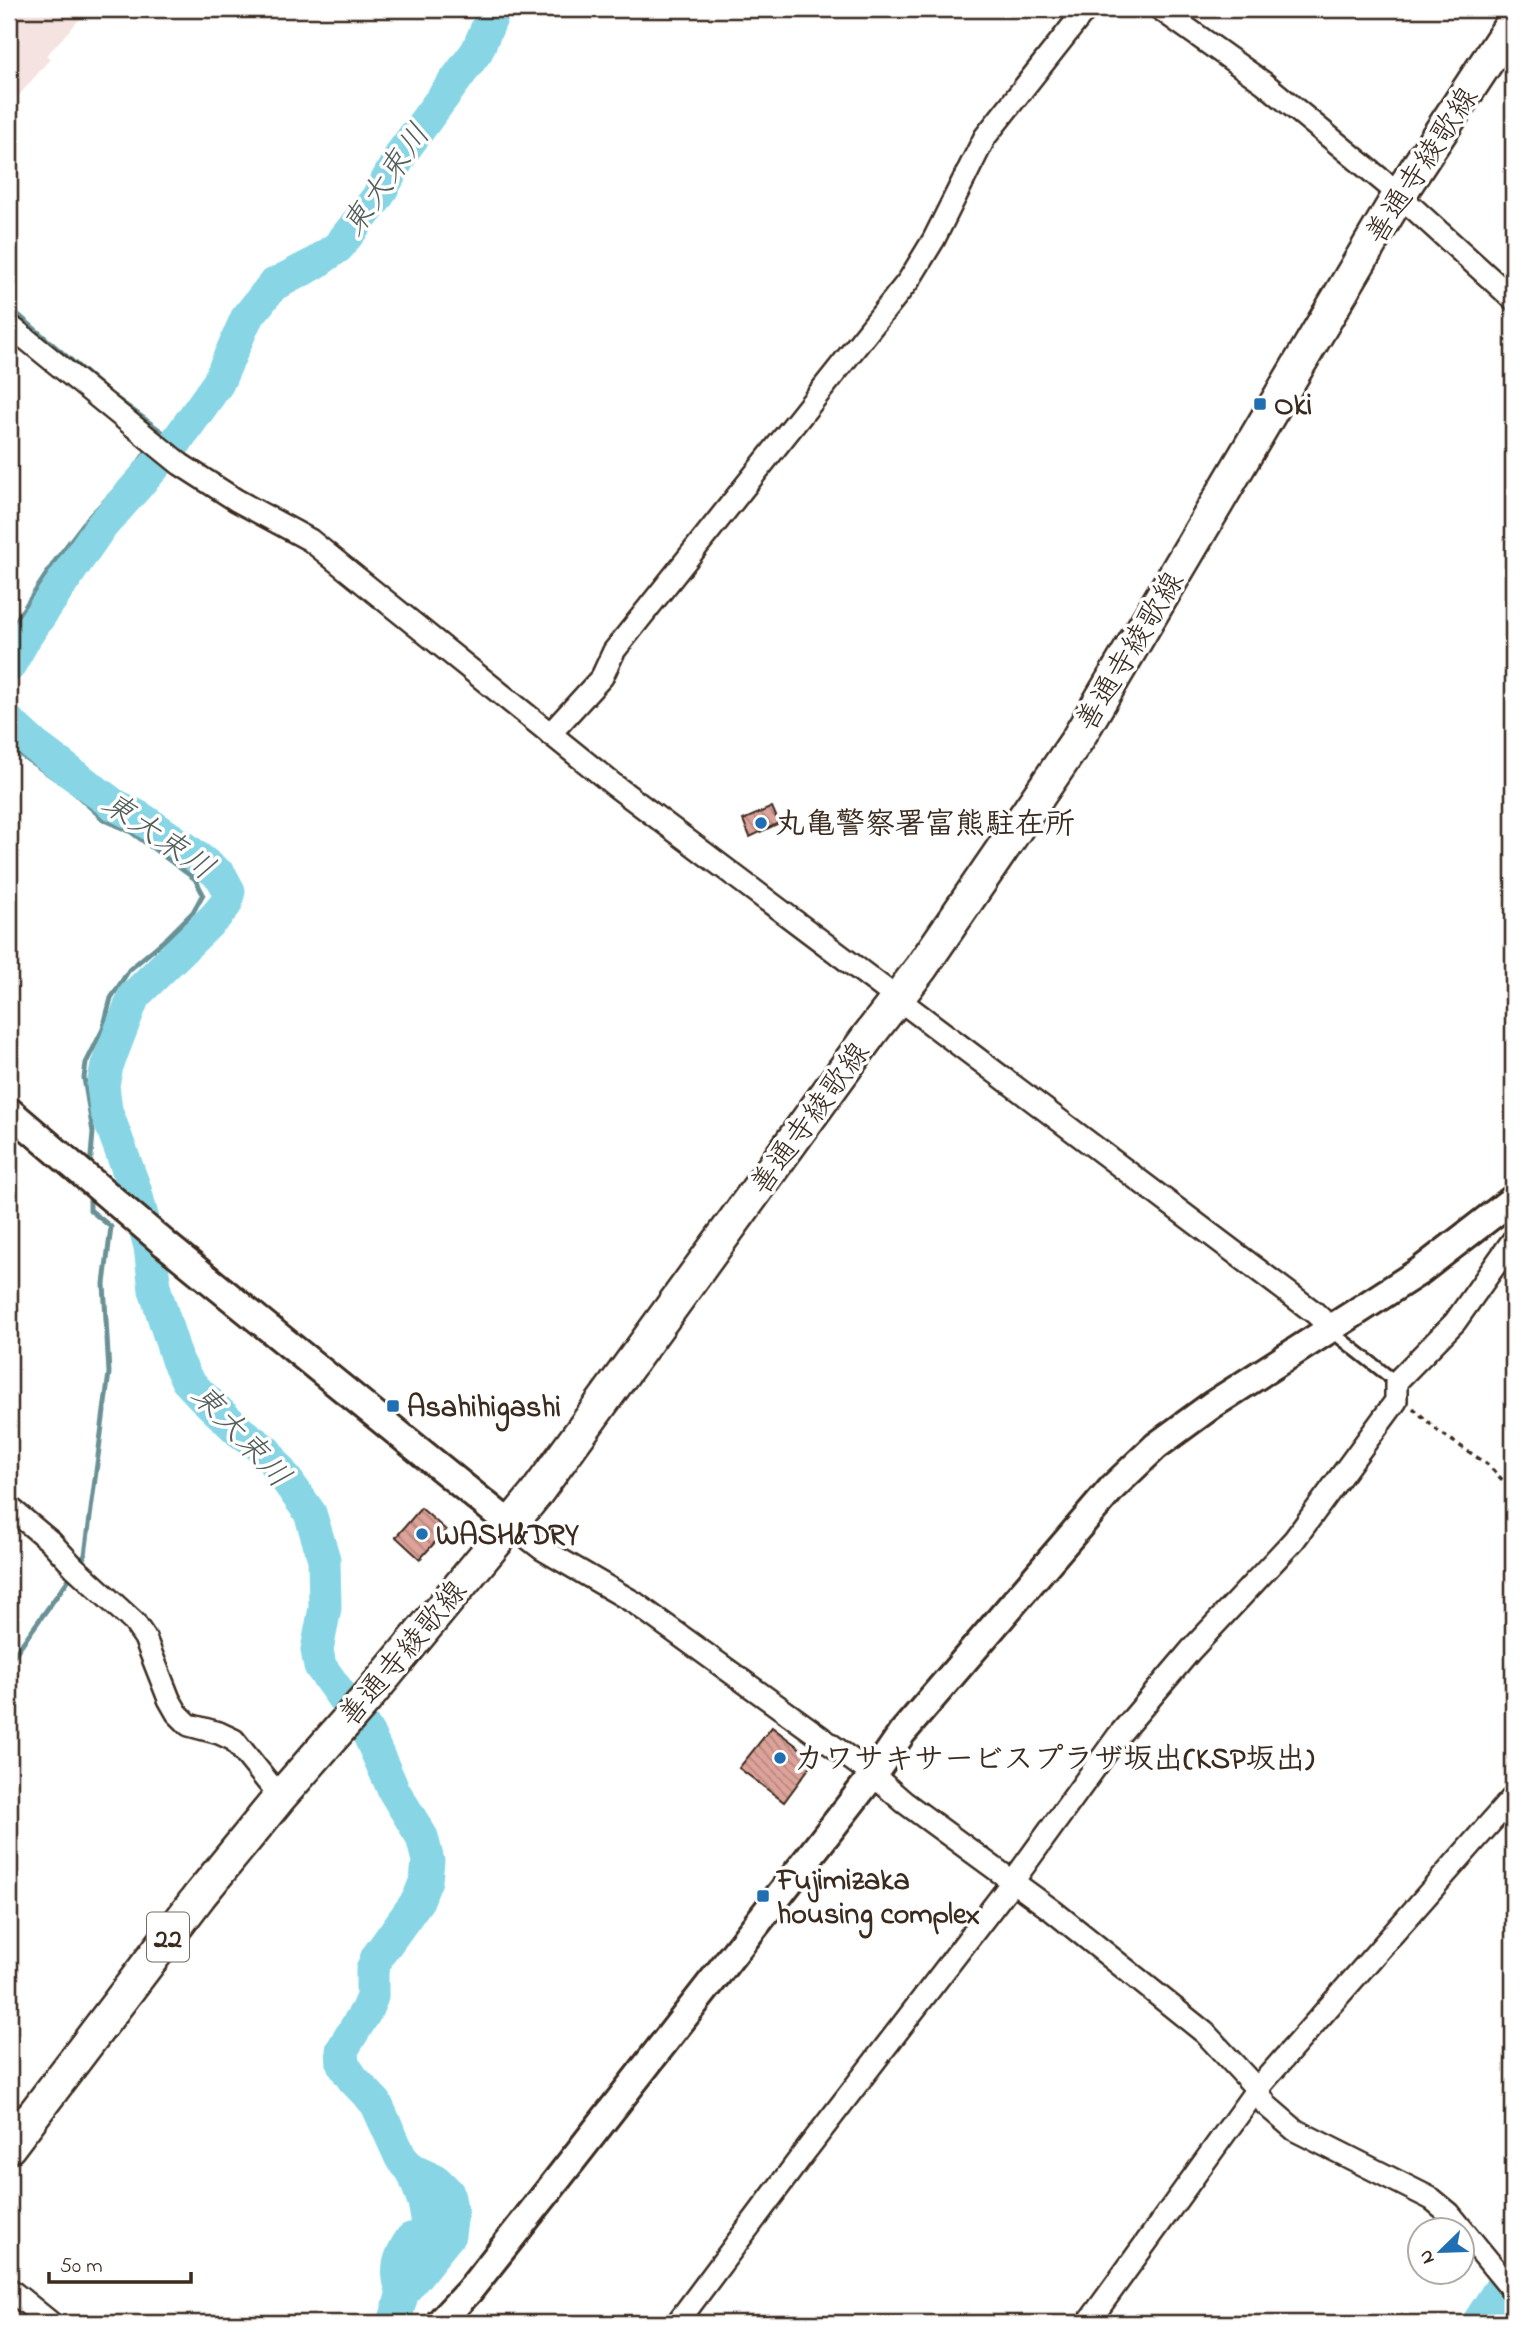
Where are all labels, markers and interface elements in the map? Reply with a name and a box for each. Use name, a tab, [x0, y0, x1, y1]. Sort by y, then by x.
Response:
street label: 善通寺綾歌線	[1356, 79, 1491, 254]
water label: 東大束川	[332, 115, 444, 247]
place label: Oki	[1274, 385, 1312, 429]
marker: Oki	[1252, 396, 1268, 412]
street label: 善通寺綾歌線	[1066, 564, 1197, 741]
water label: 東大束川	[91, 782, 223, 894]
place label: 丸亀警察署富熊駐在所	[775, 804, 1075, 848]
marker: 丸亀警察署富熊駐在所	[753, 815, 769, 831]
street label: 善通寺綾歌線	[741, 1034, 882, 1206]
water label: 東大束川	[179, 1375, 300, 1500]
place label: Asahihigashi	[407, 1387, 561, 1432]
marker: Asahihigashi	[385, 1398, 401, 1414]
place label: WASH&DRY	[436, 1515, 580, 1559]
marker: WASH&DRY	[414, 1526, 430, 1542]
street label: 善通寺綾歌線	[330, 1572, 479, 1738]
place label: カワサキサービスプラザ坂出(KSP坂出)	[794, 1739, 1314, 1783]
marker: カワサキサービスプラザ坂出(KSP坂出)	[772, 1750, 788, 1766]
place label: Fujimizaka housing complex	[775, 1860, 980, 1939]
marker: Fujimizaka housing complex	[755, 1888, 771, 1904]
road number: 22	[147, 1912, 189, 1962]
north arrow	[1406, 2216, 1476, 2286]
scale bar	[49, 2241, 191, 2285]
text: N	[1413, 2245, 1443, 2268]
text: 50 m	[60, 2252, 103, 2282]

